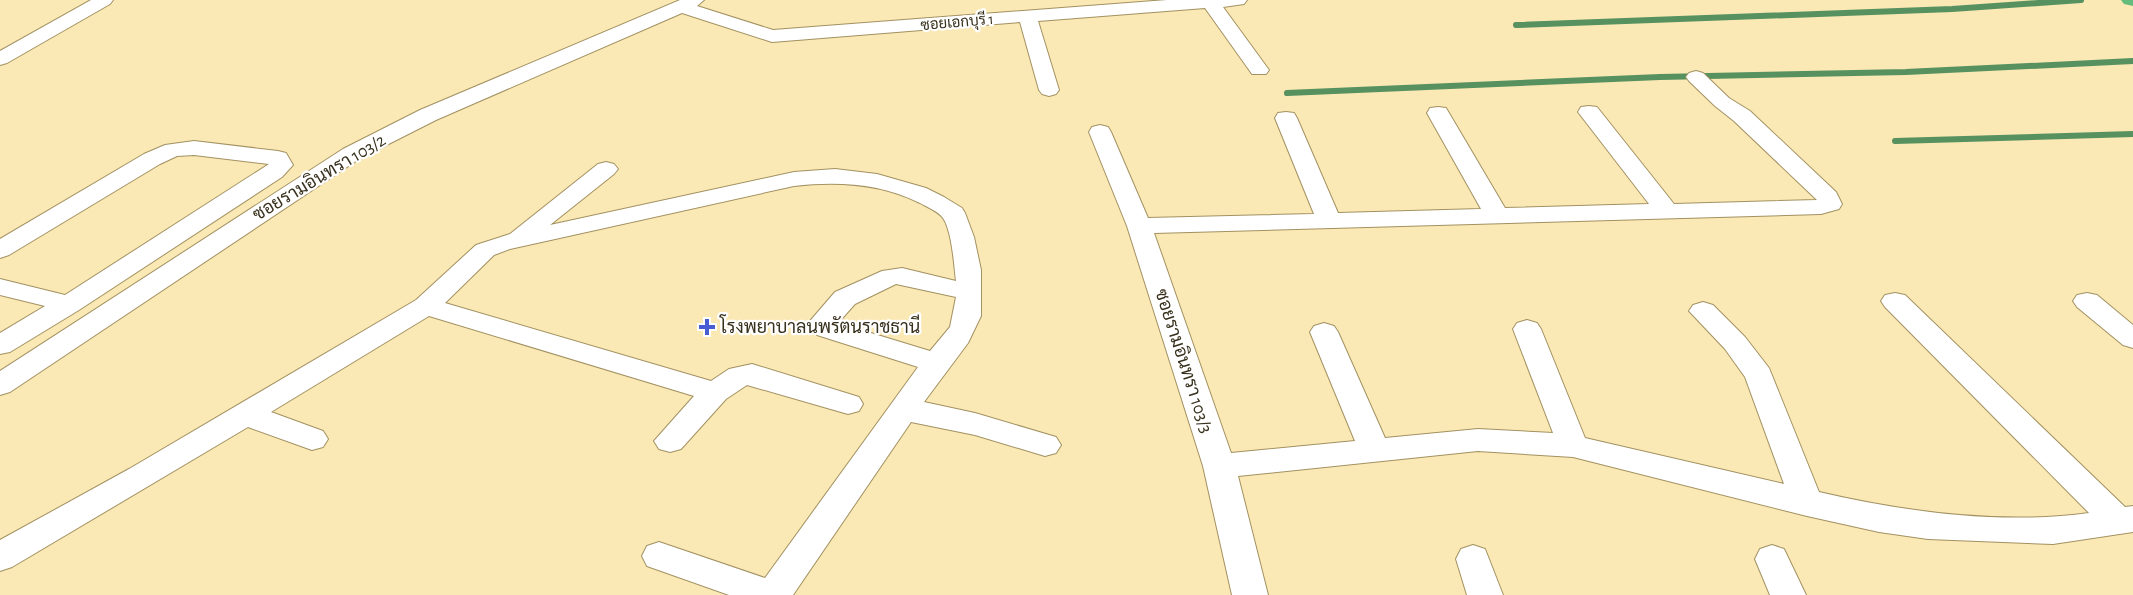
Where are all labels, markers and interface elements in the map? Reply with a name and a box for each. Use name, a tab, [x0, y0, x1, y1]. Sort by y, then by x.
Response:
street label: ซอยเอกบุรี 1	[920, 9, 994, 36]
street label: ซอยรามอินทรา 103/2	[249, 129, 389, 225]
street label: ซอยรามอินทรา 103/3	[1151, 286, 1218, 436]
place label: โรงพยาบาลนพรัตนราชธานี	[719, 314, 920, 337]
marker: โรงพยาบาลนพรัตนราชธานี	[698, 318, 716, 336]

